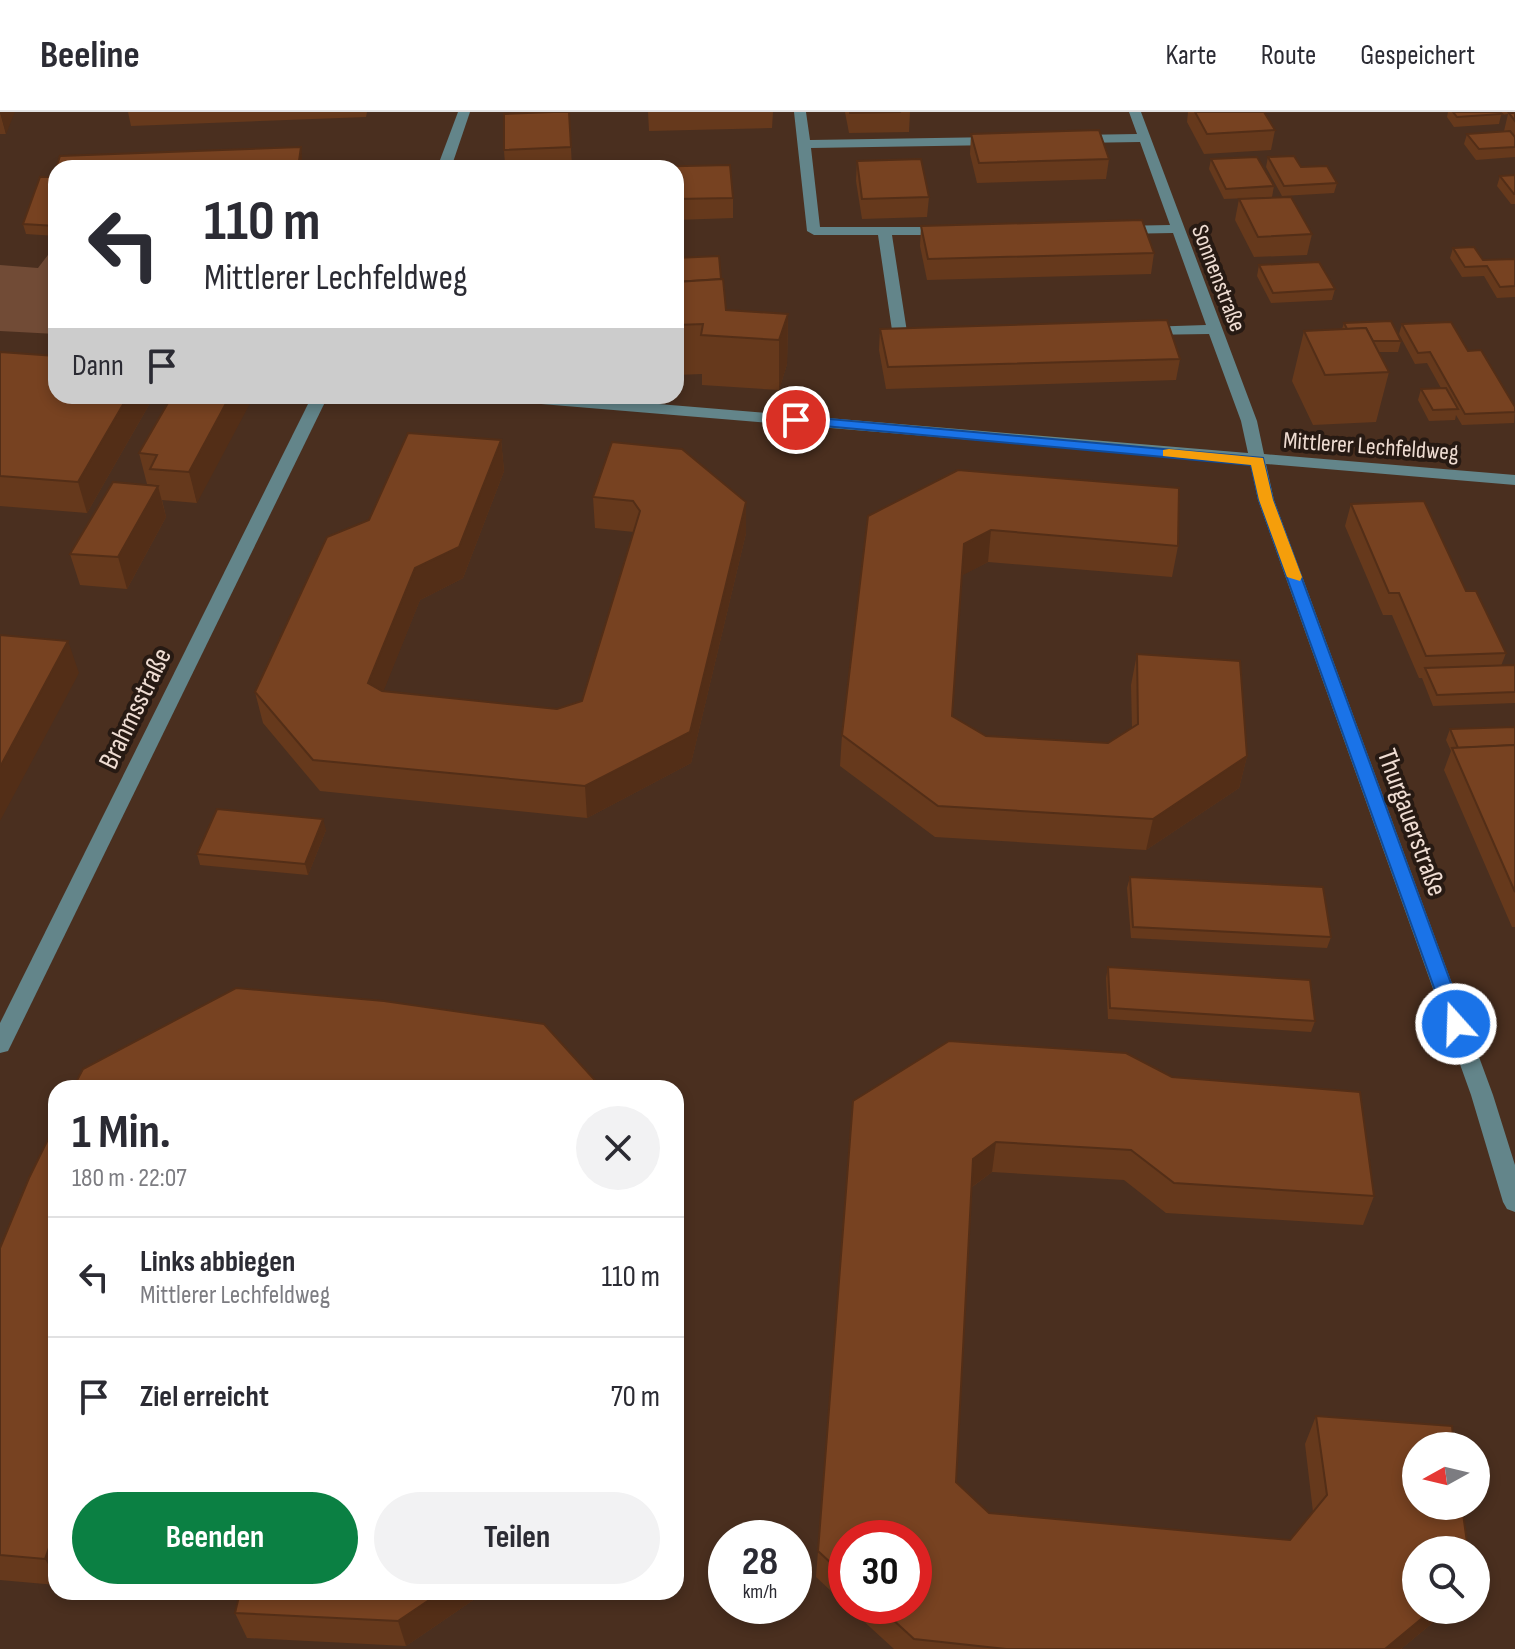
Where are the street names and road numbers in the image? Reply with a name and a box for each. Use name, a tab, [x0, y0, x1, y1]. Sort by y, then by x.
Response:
street label: Sonnenstraße	[1185, 221, 1252, 336]
street label: Mittlerer Lechfeldweg	[1282, 426, 1460, 467]
street label: Brahmsstraße	[92, 643, 179, 775]
street label: Thurgauerstraße	[1370, 744, 1453, 901]

